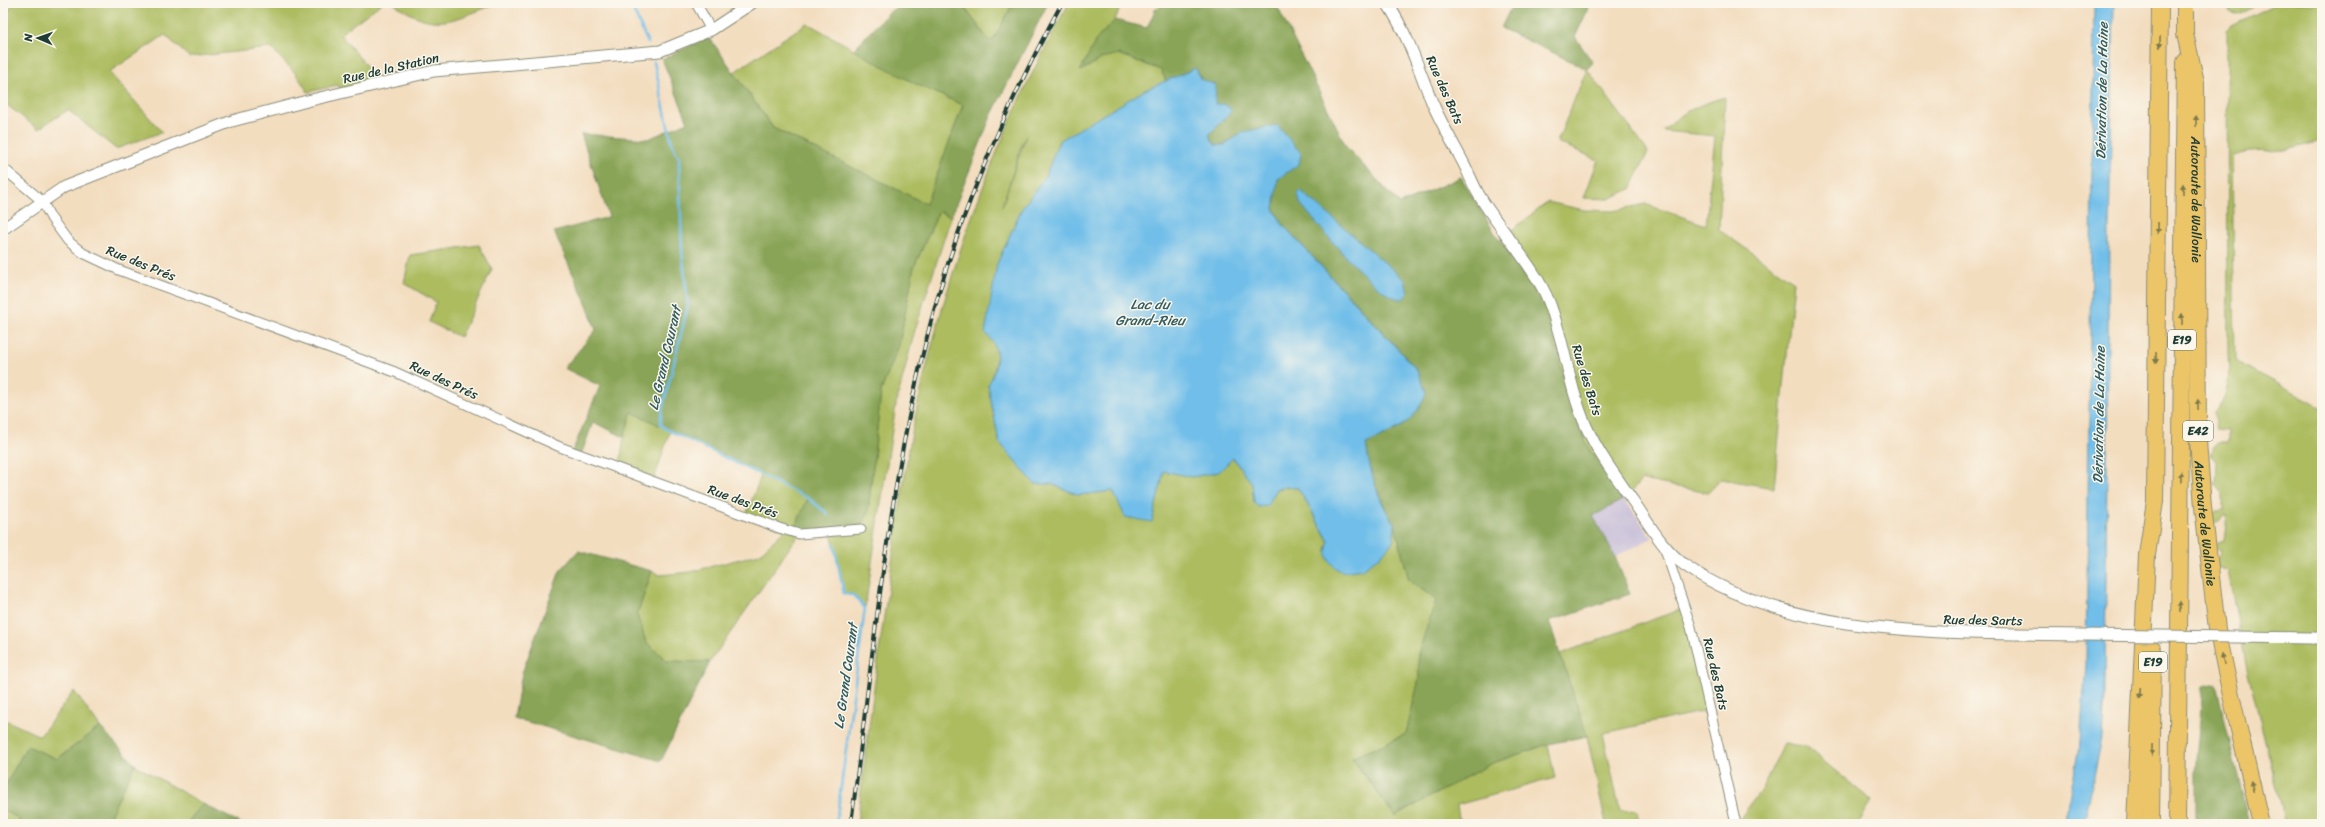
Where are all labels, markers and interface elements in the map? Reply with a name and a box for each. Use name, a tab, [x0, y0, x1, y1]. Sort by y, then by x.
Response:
north arrow	[18, 18, 58, 58]
water label: Dérivation de La Haine	[2088, 21, 2116, 160]
text: N	[19, 33, 38, 43]
one-way arrow	[2157, 36, 2163, 49]
street label: Rue de la Station	[341, 46, 441, 90]
street label: Rue des Bats	[1420, 52, 1471, 129]
one-way arrow	[2193, 114, 2199, 127]
street label: Autoroute de Wallonie	[2185, 136, 2209, 263]
one-way arrow	[2180, 182, 2186, 195]
one-way arrow	[2155, 222, 2161, 235]
street label: Rue des Prés	[103, 239, 180, 288]
water label: Lac du Grand-Rieu	[1115, 292, 1187, 333]
water label: Le Grand Courant	[641, 301, 690, 413]
one-way arrow	[2179, 312, 2185, 325]
road number: E19	[2168, 330, 2196, 350]
street label: Rue des Bats	[1565, 342, 1609, 419]
water label: Dérivation de La Haine	[2085, 345, 2113, 484]
one-way arrow	[2153, 352, 2160, 364]
street label: Rue des Prés	[406, 354, 483, 406]
one-way arrow	[2195, 398, 2201, 411]
road number: E42	[2183, 421, 2213, 441]
street label: Autoroute de Wallonie	[2188, 459, 2224, 588]
one-way arrow	[2178, 470, 2184, 483]
street label: Rue des Prés	[705, 478, 782, 525]
one-way arrow	[2177, 600, 2183, 613]
street label: Rue des Sarts	[1943, 608, 2023, 632]
water label: Le Grand Courant	[826, 619, 866, 730]
street label: Rue des Bats	[1697, 636, 1736, 713]
road number: E19	[2139, 652, 2167, 672]
one-way arrow	[2220, 653, 2226, 665]
one-way arrow	[2137, 687, 2144, 699]
one-way arrow	[2148, 744, 2155, 756]
one-way arrow	[2248, 780, 2254, 792]

